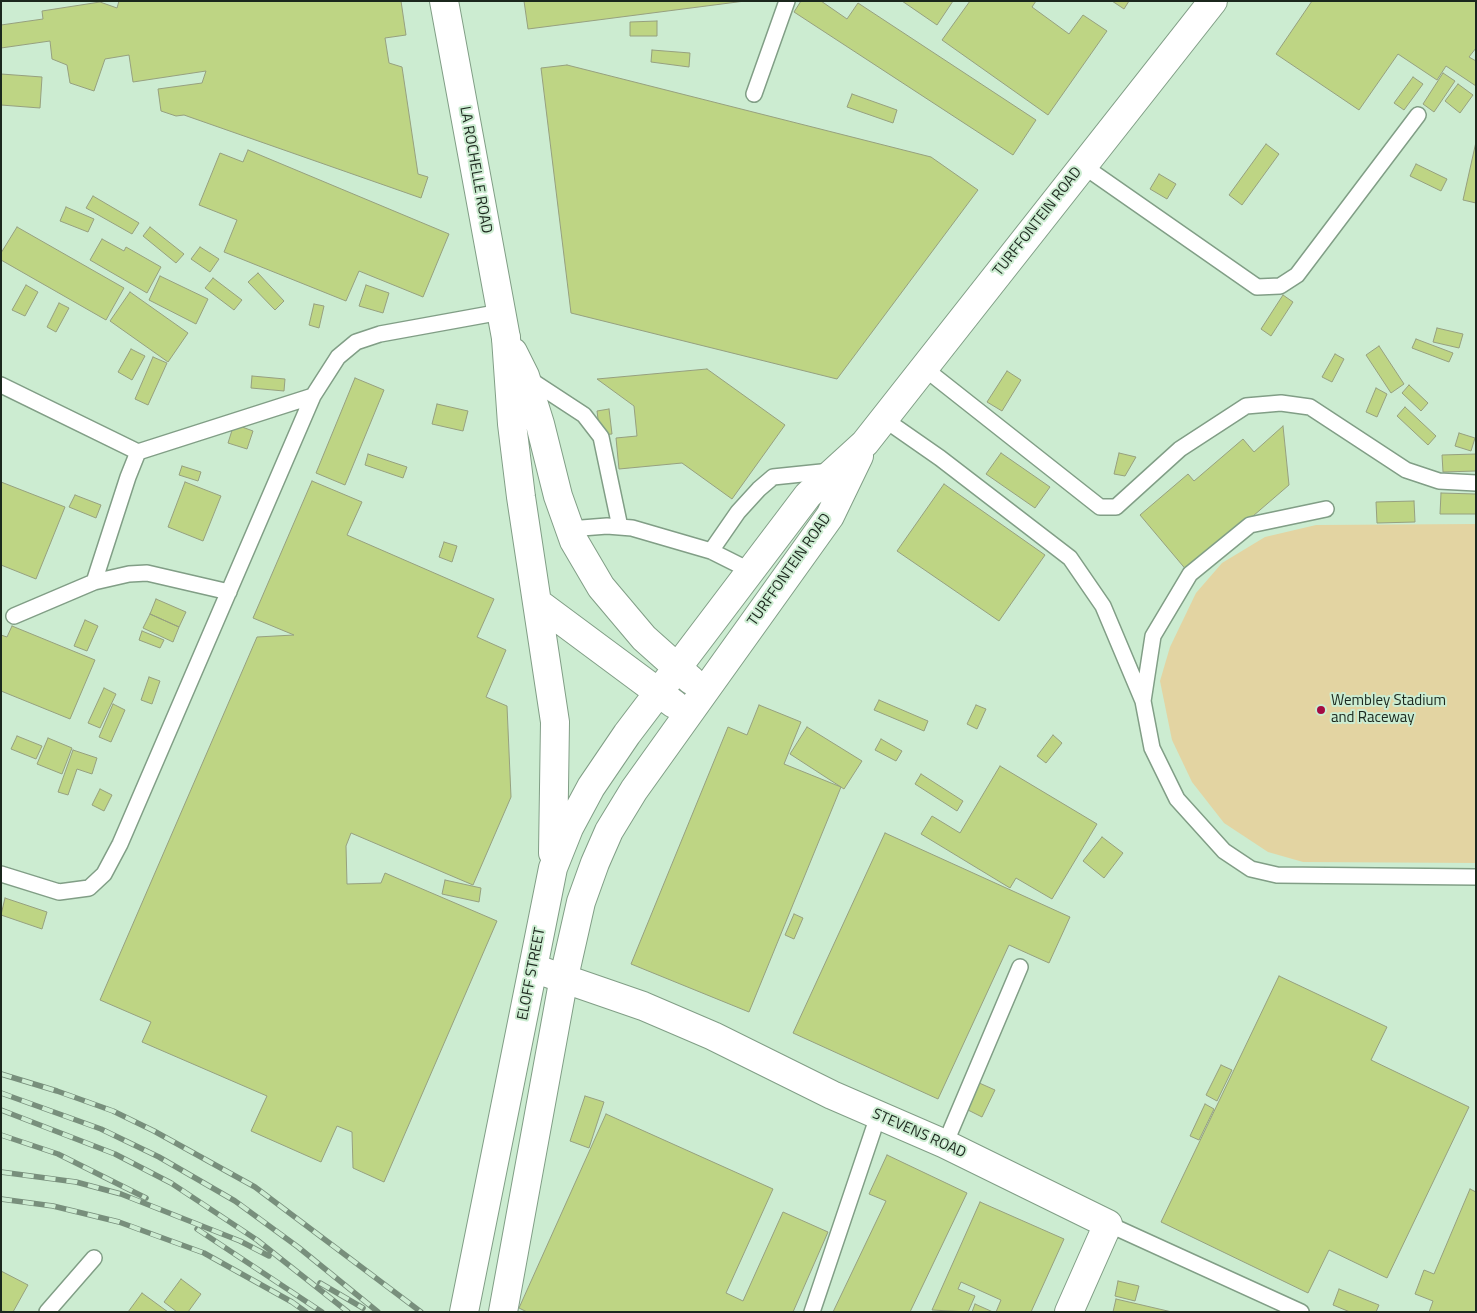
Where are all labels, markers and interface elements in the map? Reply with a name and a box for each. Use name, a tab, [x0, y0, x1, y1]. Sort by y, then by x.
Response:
street label: LA ROCHELLE ROAD	[455, 105, 495, 235]
street label: TURFFONTEIN ROAD	[990, 164, 1086, 280]
street label: TURFFONTEIN ROAD	[744, 510, 836, 630]
place label: Wembley Stadium and Raceway	[1331, 692, 1446, 727]
marker: Wembley Stadium and Raceway	[1315, 704, 1327, 716]
street label: ELOFF STREET	[514, 926, 550, 1022]
street label: STEVENS ROAD	[869, 1105, 969, 1163]

